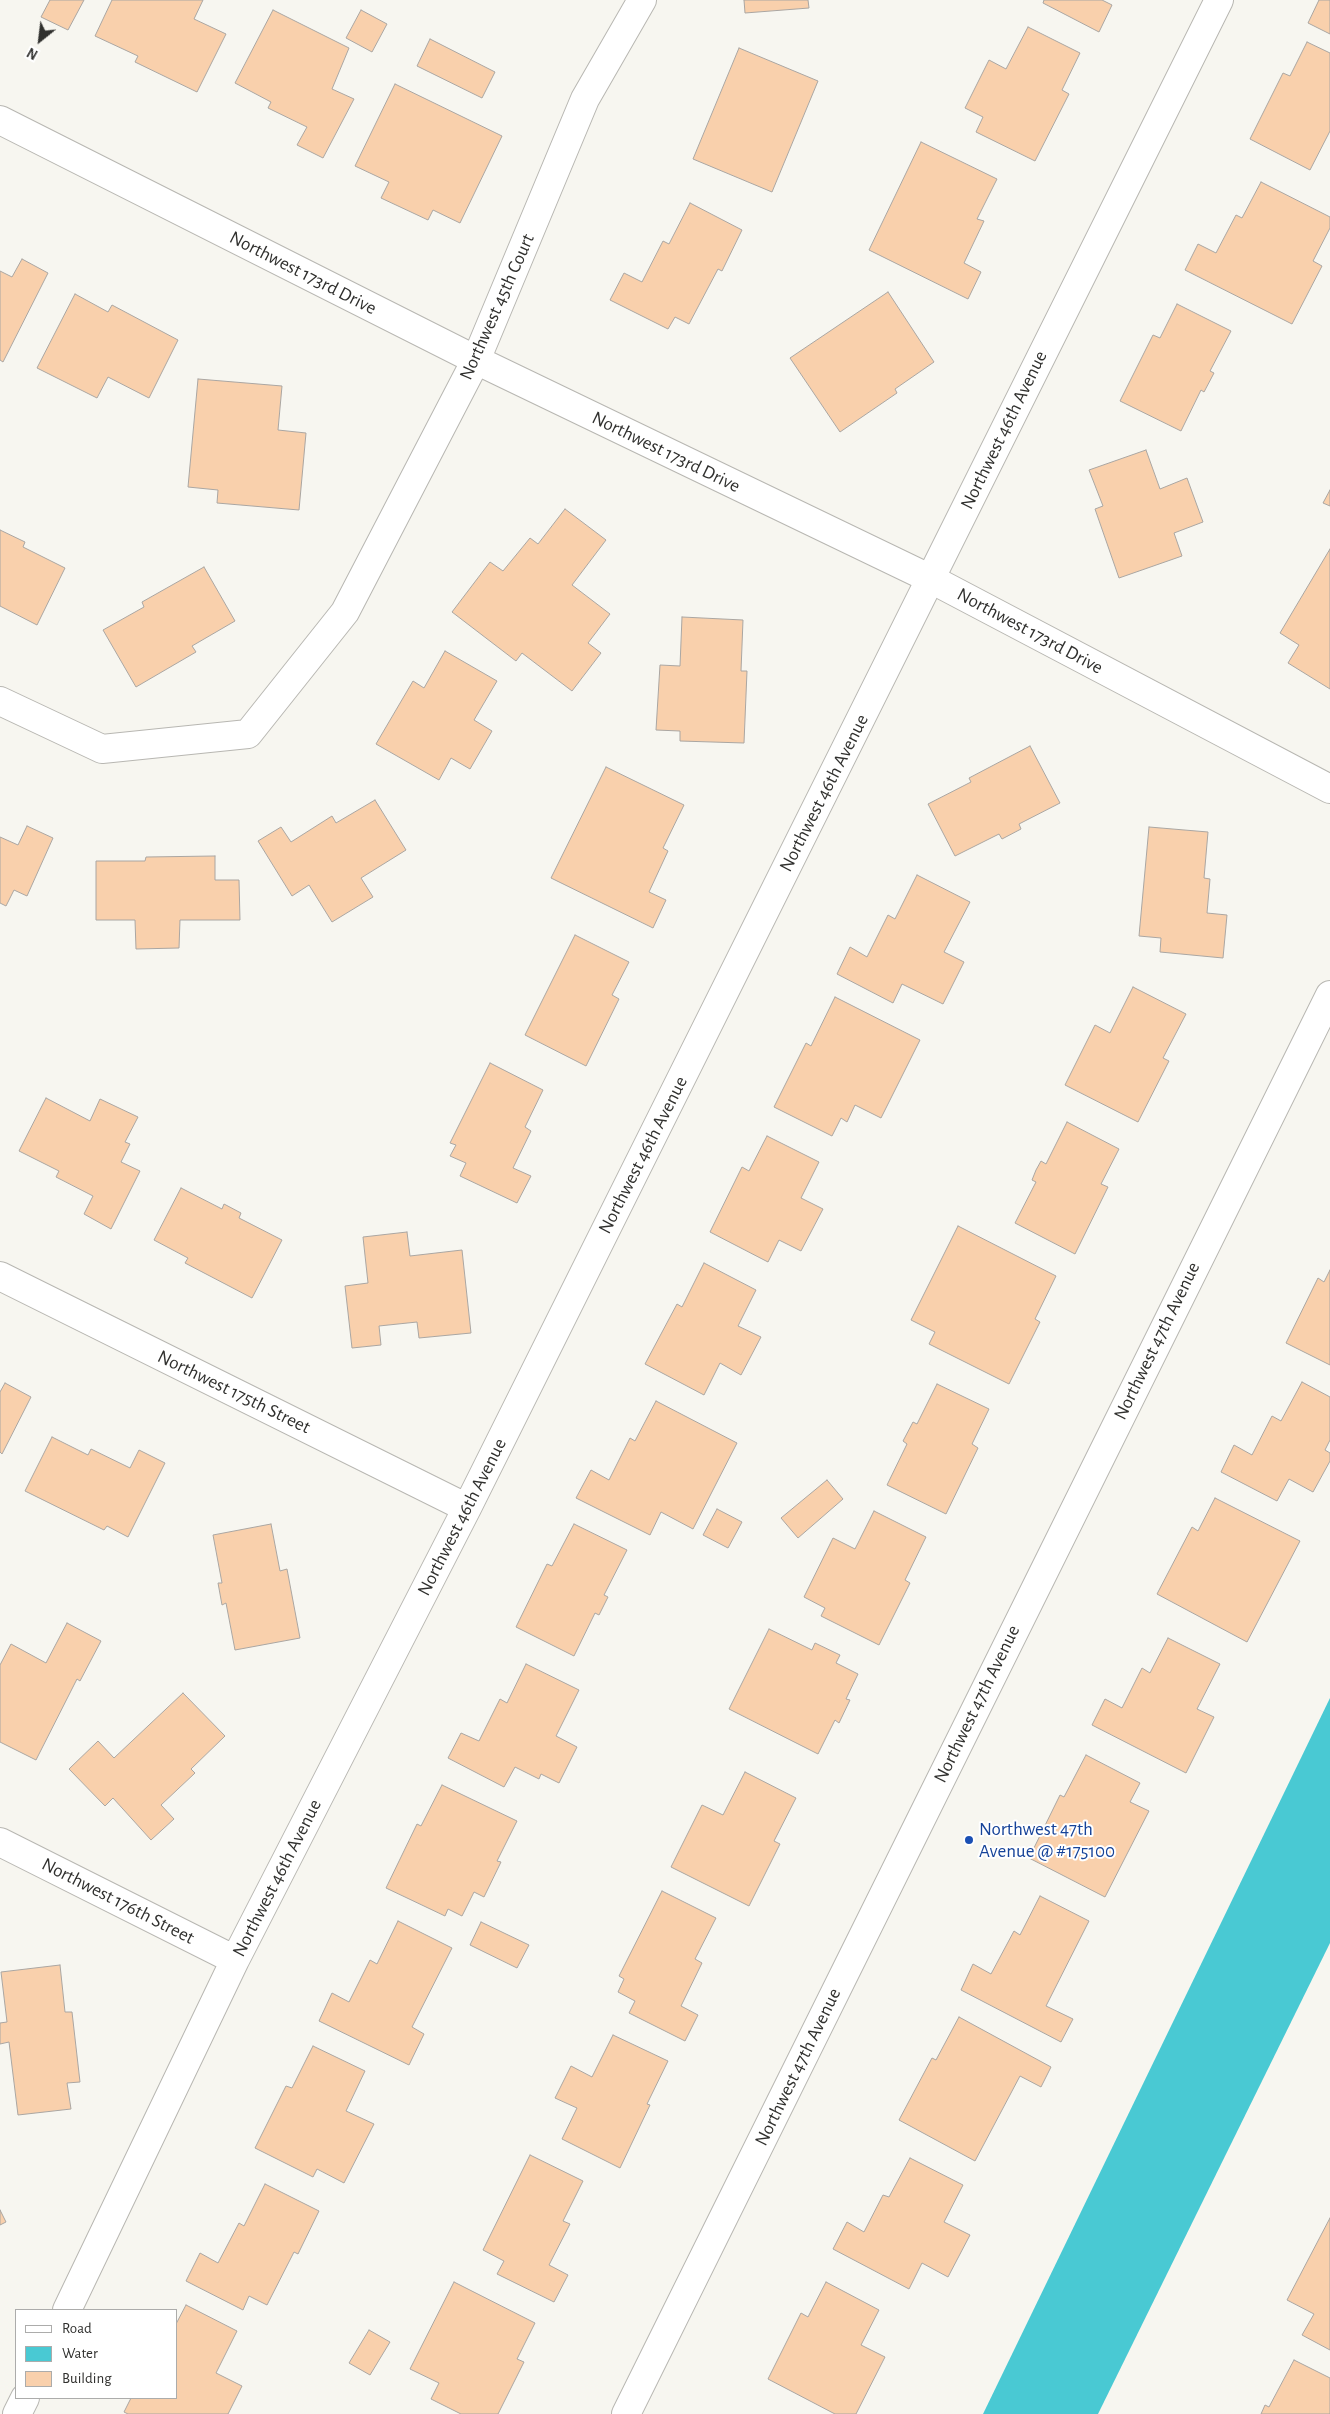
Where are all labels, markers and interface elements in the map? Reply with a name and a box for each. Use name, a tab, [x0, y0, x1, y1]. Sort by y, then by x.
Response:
north arrow	[15, 15, 65, 65]
text: N	[25, 45, 40, 62]
street label: Northwest 173rd Drive	[226, 226, 380, 320]
street label: Northwest 45th Court	[455, 230, 539, 384]
street label: Northwest 46th Avenue	[956, 347, 1052, 513]
street label: Northwest 173rd Drive	[588, 406, 744, 498]
street label: Northwest 173rd Drive	[953, 583, 1107, 679]
street label: Northwest 46th Avenue	[774, 711, 874, 875]
street label: Northwest 46th Avenue	[593, 1073, 693, 1237]
street label: Northwest 47th Avenue	[1109, 1258, 1205, 1424]
street label: Northwest 175th Street	[154, 1345, 314, 1439]
street label: Northwest 46th Avenue	[412, 1435, 512, 1599]
street label: Northwest 47th Avenue	[929, 1621, 1025, 1787]
street label: Northwest 46th Avenue	[227, 1796, 327, 1960]
place label: Northwest 47th Avenue @ #175100	[979, 1818, 1115, 1862]
marker: Northwest 47th Avenue @ #175100	[963, 1834, 975, 1846]
street label: Northwest 176th Street	[38, 1853, 198, 1949]
street label: Northwest 47th Avenue	[750, 1984, 846, 2150]
legend	[15, 2309, 178, 2399]
text: Road	[62, 2321, 92, 2336]
text: Water	[62, 2346, 98, 2361]
text: Building	[62, 2371, 112, 2386]

